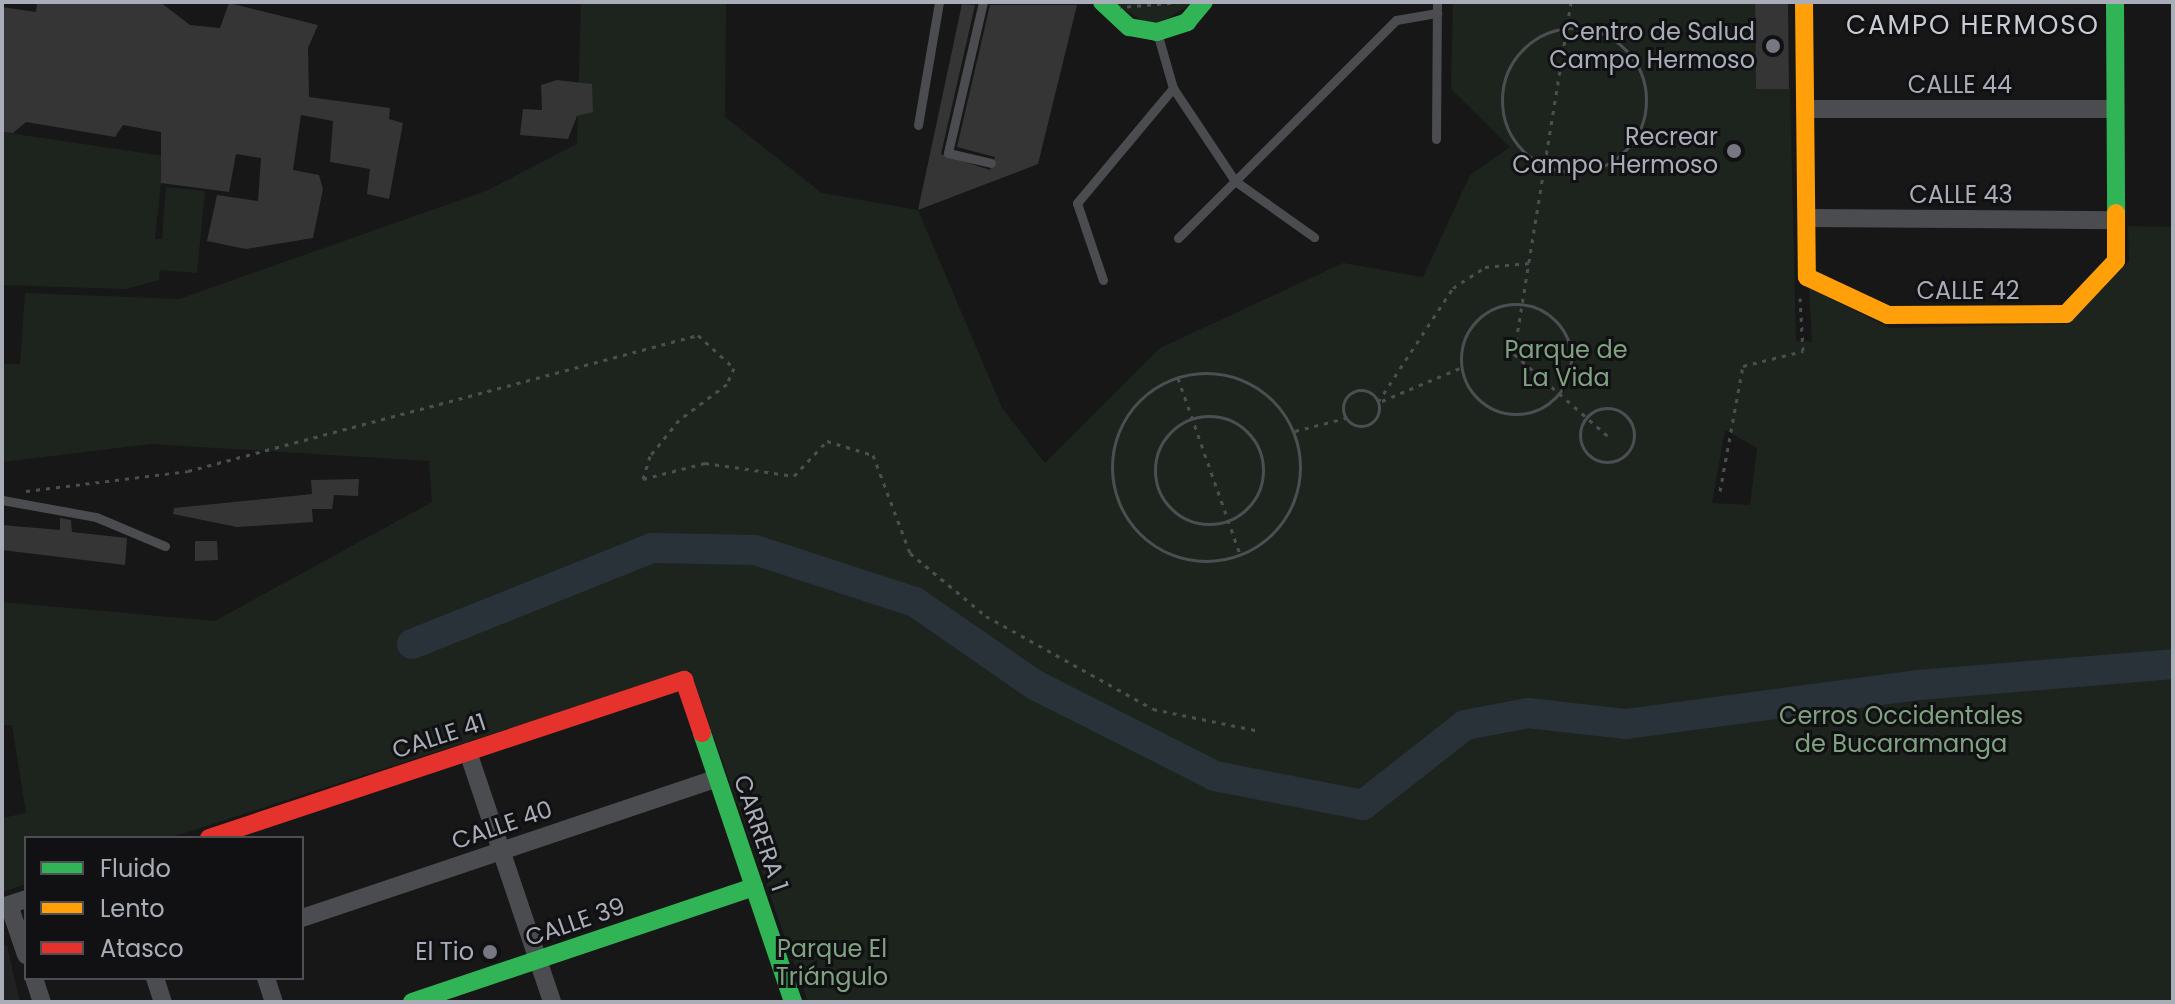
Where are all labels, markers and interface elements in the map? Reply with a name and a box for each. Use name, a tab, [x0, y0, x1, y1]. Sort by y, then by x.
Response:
district label: CAMPO HERMOSO	[1846, 10, 2100, 42]
place label: Centro de Salud Campo Hermoso	[1549, 18, 1755, 74]
marker: Centro de Salud Campo Hermoso	[1762, 35, 1784, 57]
street label: CALLE 44	[1908, 71, 2012, 99]
place label: Recrear Campo Hermoso	[1512, 123, 1718, 179]
marker: Recrear Campo Hermoso	[1725, 142, 1743, 160]
street label: CALLE 43	[1909, 181, 2013, 209]
street label: CALLE 42	[1916, 277, 2020, 305]
park label: Parque de La Vida	[1504, 336, 1628, 392]
park label: Cerros Occidentales de Bucaramanga	[1779, 702, 2023, 758]
street label: CALLE 41	[388, 707, 490, 765]
street label: CARRERA 1	[728, 771, 794, 895]
street label: CALLE 40	[448, 794, 556, 856]
legend	[24, 836, 304, 980]
text: Fluido	[100, 852, 171, 885]
text: Lento	[100, 892, 165, 925]
street label: CALLE 39	[521, 892, 629, 952]
text: Atasco	[100, 932, 184, 965]
park label: Parque El Triángulo	[776, 935, 888, 991]
place label: El Tio	[415, 938, 474, 966]
marker: El Tio	[481, 943, 499, 961]

